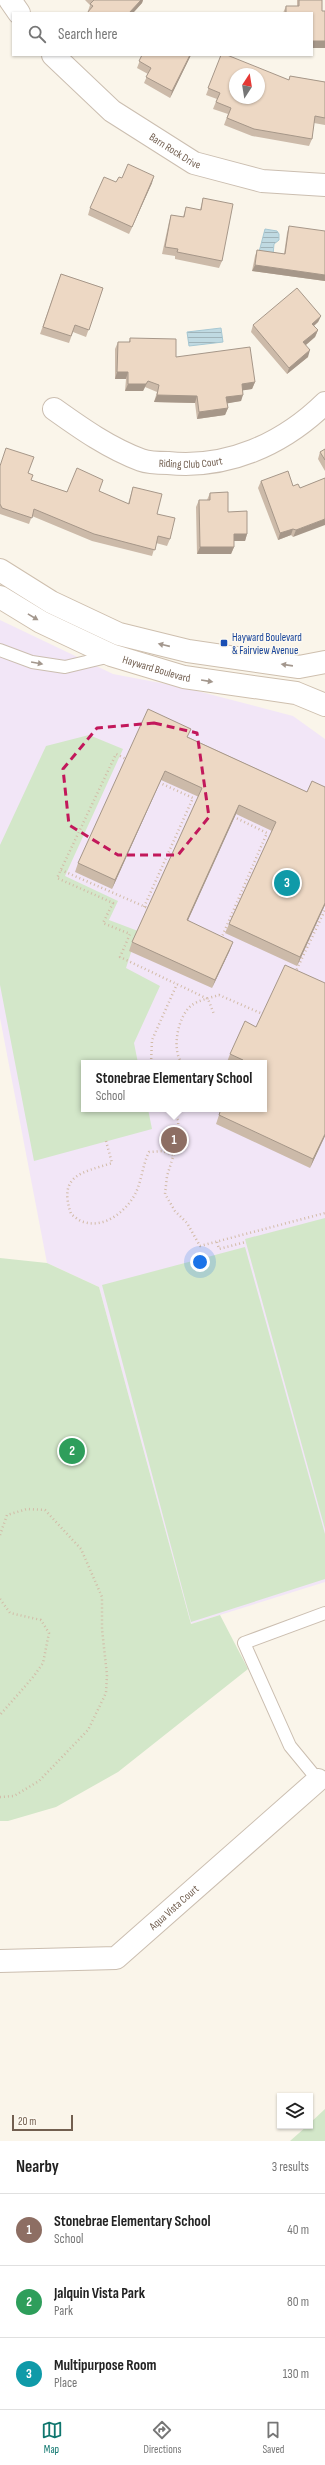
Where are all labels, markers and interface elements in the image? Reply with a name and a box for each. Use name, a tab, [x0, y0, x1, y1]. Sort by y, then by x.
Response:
search box	[12, 12, 313, 56]
icon: search	[26, 23, 48, 45]
text: Search here	[58, 25, 118, 44]
north arrow	[229, 68, 265, 104]
street label: Barn Rock Drive	[147, 130, 202, 171]
street label: Riding Club Court	[159, 454, 224, 471]
one-way arrow	[27, 614, 39, 621]
place label: Hayward Boulevard & Fairview Avenue	[232, 631, 302, 657]
marker: Hayward Boulevard & Fairview Avenue	[219, 638, 229, 648]
one-way arrow	[158, 642, 170, 648]
street label: Hayward Boulevard	[121, 653, 192, 685]
one-way arrow	[31, 660, 43, 666]
one-way arrow	[280, 662, 293, 668]
one-way arrow	[201, 678, 213, 684]
pin: 3	[274, 868, 300, 898]
popup	[81, 1060, 267, 1112]
text: Stonebrae Elementary School	[96, 1069, 252, 1088]
text: School	[96, 1088, 125, 1104]
pin: 1	[161, 1125, 187, 1155]
your location	[190, 1252, 210, 1272]
pin: 2	[59, 1436, 85, 1466]
street label: Aqua Vista Court	[146, 1882, 202, 1933]
map controls	[277, 2093, 313, 2129]
button: layers	[277, 2093, 313, 2129]
scale bar	[12, 2113, 73, 2132]
text: 20 m	[18, 2115, 36, 2128]
text: Nearby	[16, 2157, 59, 2177]
text: 3 results	[272, 2159, 309, 2175]
text: Stonebrae Elementary School	[54, 2212, 210, 2231]
text: 1	[26, 2222, 32, 2238]
text: 40 m	[287, 2222, 309, 2238]
text: School	[54, 2231, 84, 2247]
text: Jalquin Vista Park	[54, 2284, 145, 2303]
text: 2	[26, 2294, 32, 2310]
text: 80 m	[287, 2294, 309, 2310]
text: Park	[54, 2303, 73, 2319]
text: Multipurpose Room	[54, 2356, 157, 2375]
text: 3	[26, 2366, 32, 2382]
text: 130 m	[283, 2366, 309, 2382]
text: Place	[54, 2375, 77, 2391]
tab: Map	[41, 2419, 63, 2456]
tab: Directions	[144, 2419, 181, 2456]
tab: Saved	[262, 2419, 284, 2456]

